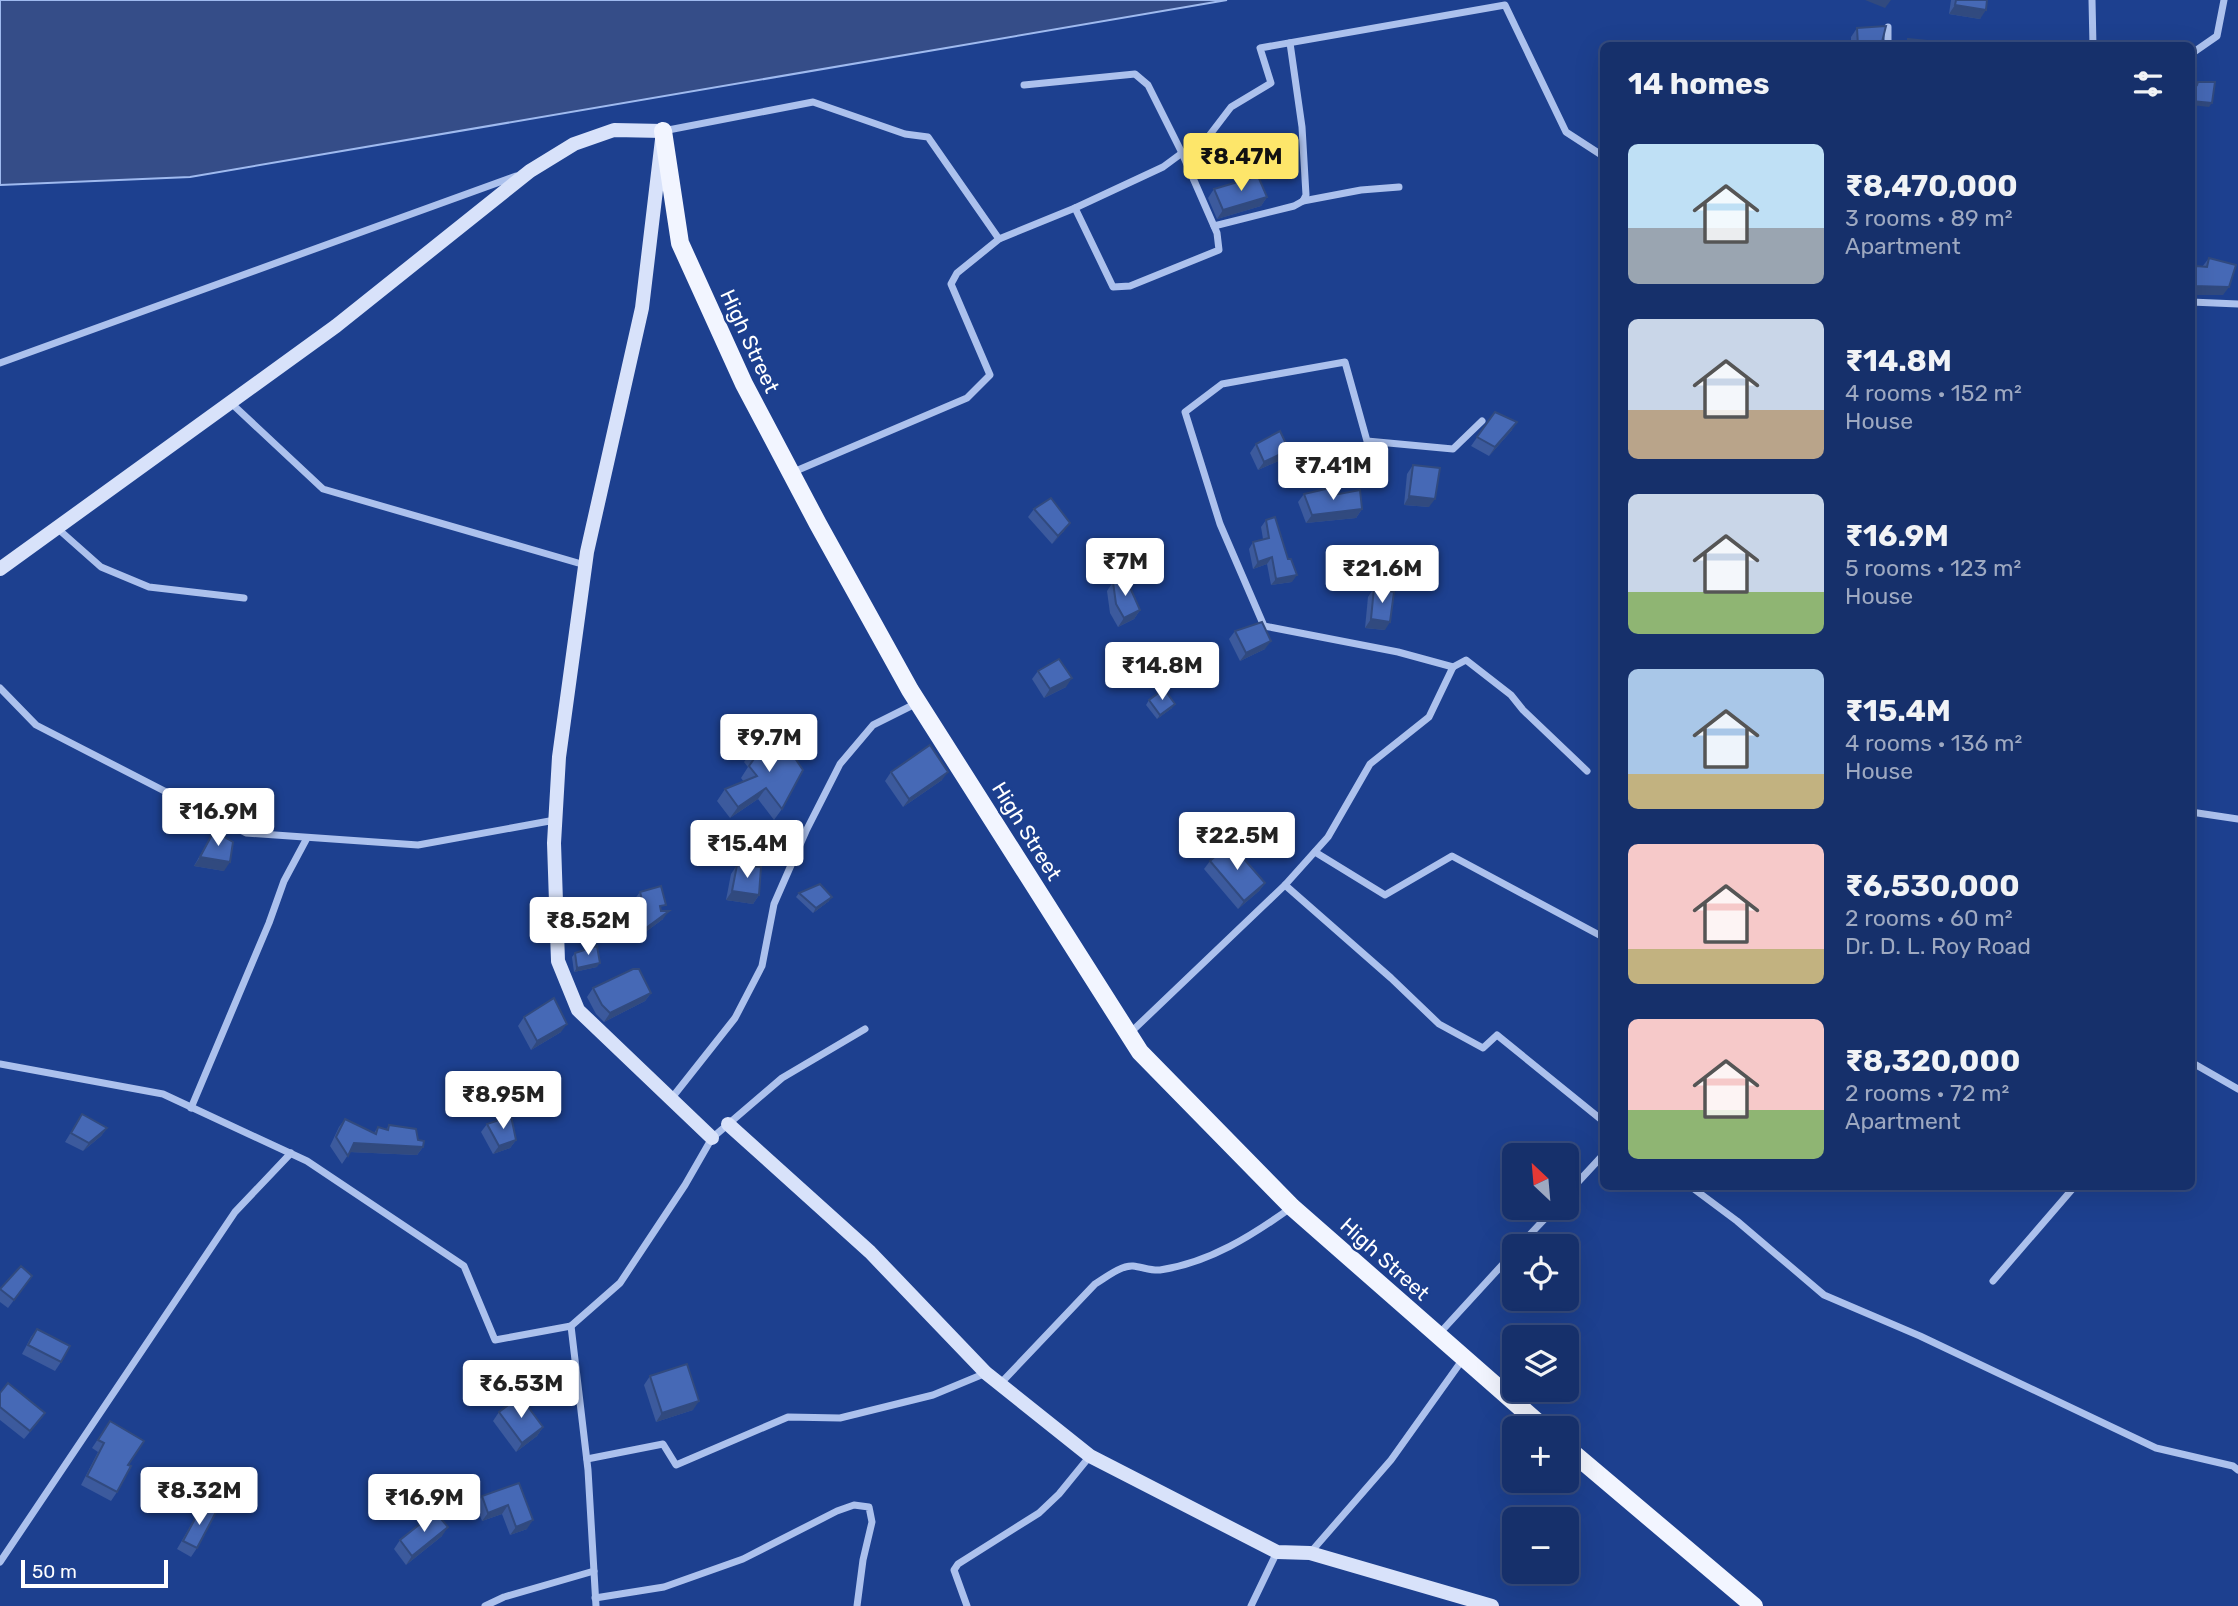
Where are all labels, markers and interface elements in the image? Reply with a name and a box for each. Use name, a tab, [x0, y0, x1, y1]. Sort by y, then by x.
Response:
icon: filters	[2129, 65, 2167, 103]
text: 14 homes	[1628, 66, 1770, 102]
pin: ₹8.47M	[1184, 134, 1298, 193]
text: ₹8.47M	[1199, 142, 1283, 170]
text: ₹8,470,000	[1845, 168, 2018, 204]
icon: home	[1684, 172, 1768, 256]
text: 3 rooms · 89 m²	[1845, 204, 2013, 232]
text: Apartment	[1845, 232, 1961, 260]
street label: High Street	[715, 285, 785, 397]
text: ₹14.8M	[1845, 343, 1952, 379]
icon: home	[1684, 347, 1768, 431]
text: 4 rooms · 152 m²	[1845, 379, 2022, 407]
text: House	[1845, 407, 1913, 435]
pin: ₹7.41M	[1276, 442, 1390, 502]
text: ₹7.41M	[1294, 451, 1372, 479]
text: ₹16.9M	[1845, 518, 1949, 554]
icon: home	[1684, 522, 1768, 606]
pin: ₹7M	[1091, 538, 1159, 598]
pin: ₹21.6M	[1325, 546, 1439, 605]
text: ₹7M	[1102, 547, 1148, 575]
text: ₹21.6M	[1342, 554, 1422, 582]
text: 5 rooms · 123 m²	[1845, 554, 2021, 582]
text: House	[1845, 582, 1913, 610]
pin: ₹14.8M	[1105, 642, 1219, 702]
text: ₹14.8M	[1121, 651, 1203, 679]
text: ₹15.4M	[1845, 693, 1951, 729]
icon: home	[1684, 697, 1768, 781]
pin: ₹9.7M	[720, 714, 818, 774]
text: ₹9.7M	[736, 723, 802, 751]
text: 4 rooms · 136 m²	[1845, 729, 2022, 757]
text: House	[1845, 757, 1913, 785]
street label: High Street	[987, 777, 1067, 885]
pin: ₹16.9M	[161, 788, 275, 848]
text: ₹16.9M	[178, 797, 258, 825]
pin: ₹22.5M	[1180, 812, 1294, 872]
pin: ₹15.4M	[690, 820, 804, 880]
text: ₹22.5M	[1195, 821, 1279, 849]
text: ₹15.4M	[706, 829, 788, 857]
text: ₹6,530,000	[1845, 868, 2020, 904]
icon: home	[1684, 872, 1768, 956]
pin: ₹8.52M	[531, 898, 645, 957]
text: 2 rooms · 60 m²	[1845, 904, 2013, 932]
text: ₹8.52M	[546, 906, 630, 934]
text: Dr. D. L. Roy Road	[1845, 932, 2031, 960]
text: ₹8,320,000	[1845, 1043, 2020, 1079]
icon: home	[1684, 1047, 1768, 1131]
pin: ₹8.95M	[446, 1072, 560, 1131]
text: 2 rooms · 72 m²	[1845, 1079, 2009, 1107]
text: ₹8.95M	[461, 1080, 545, 1108]
text: Apartment	[1845, 1107, 1961, 1135]
north arrow	[1502, 1143, 1578, 1220]
map controls	[1502, 1143, 1579, 1584]
street label: High Street	[1335, 1212, 1435, 1306]
button: locate	[1502, 1234, 1579, 1311]
button: layers	[1502, 1325, 1579, 1402]
pin: ₹6.53M	[464, 1360, 578, 1420]
text: ₹6.53M	[479, 1369, 563, 1397]
button: +	[1502, 1416, 1579, 1493]
pin: ₹8.32M	[142, 1468, 256, 1527]
pin: ₹16.9M	[367, 1474, 481, 1534]
text: ₹8.32M	[157, 1476, 241, 1504]
text: ₹16.9M	[384, 1483, 464, 1511]
button: −	[1502, 1507, 1579, 1584]
scale bar	[21, 1557, 168, 1589]
text: 50 m	[32, 1560, 77, 1583]

